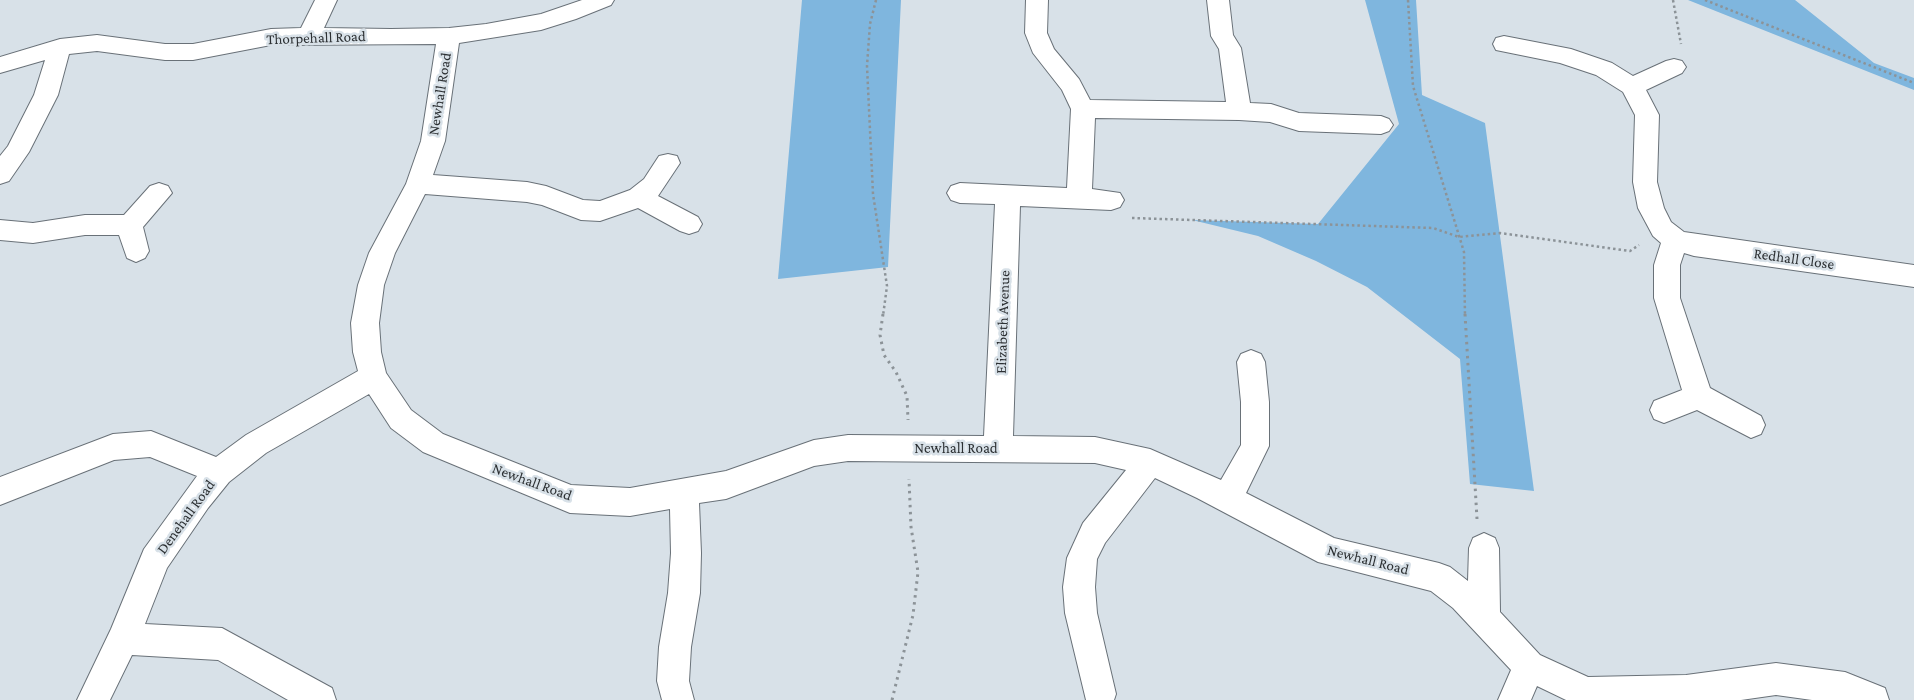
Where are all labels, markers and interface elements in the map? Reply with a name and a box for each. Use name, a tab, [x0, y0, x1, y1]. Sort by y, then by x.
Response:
street label: Thorpehall Road	[266, 27, 366, 49]
street label: Newhall Road	[425, 51, 455, 137]
street label: Redhall Close	[1753, 244, 1835, 274]
street label: Elizabeth Avenue	[992, 270, 1014, 374]
street label: Newhall Road	[914, 439, 998, 457]
street label: Newhall Road	[490, 459, 574, 505]
street label: Denehall Road	[153, 476, 219, 558]
street label: Newhall Road	[1325, 541, 1411, 579]

